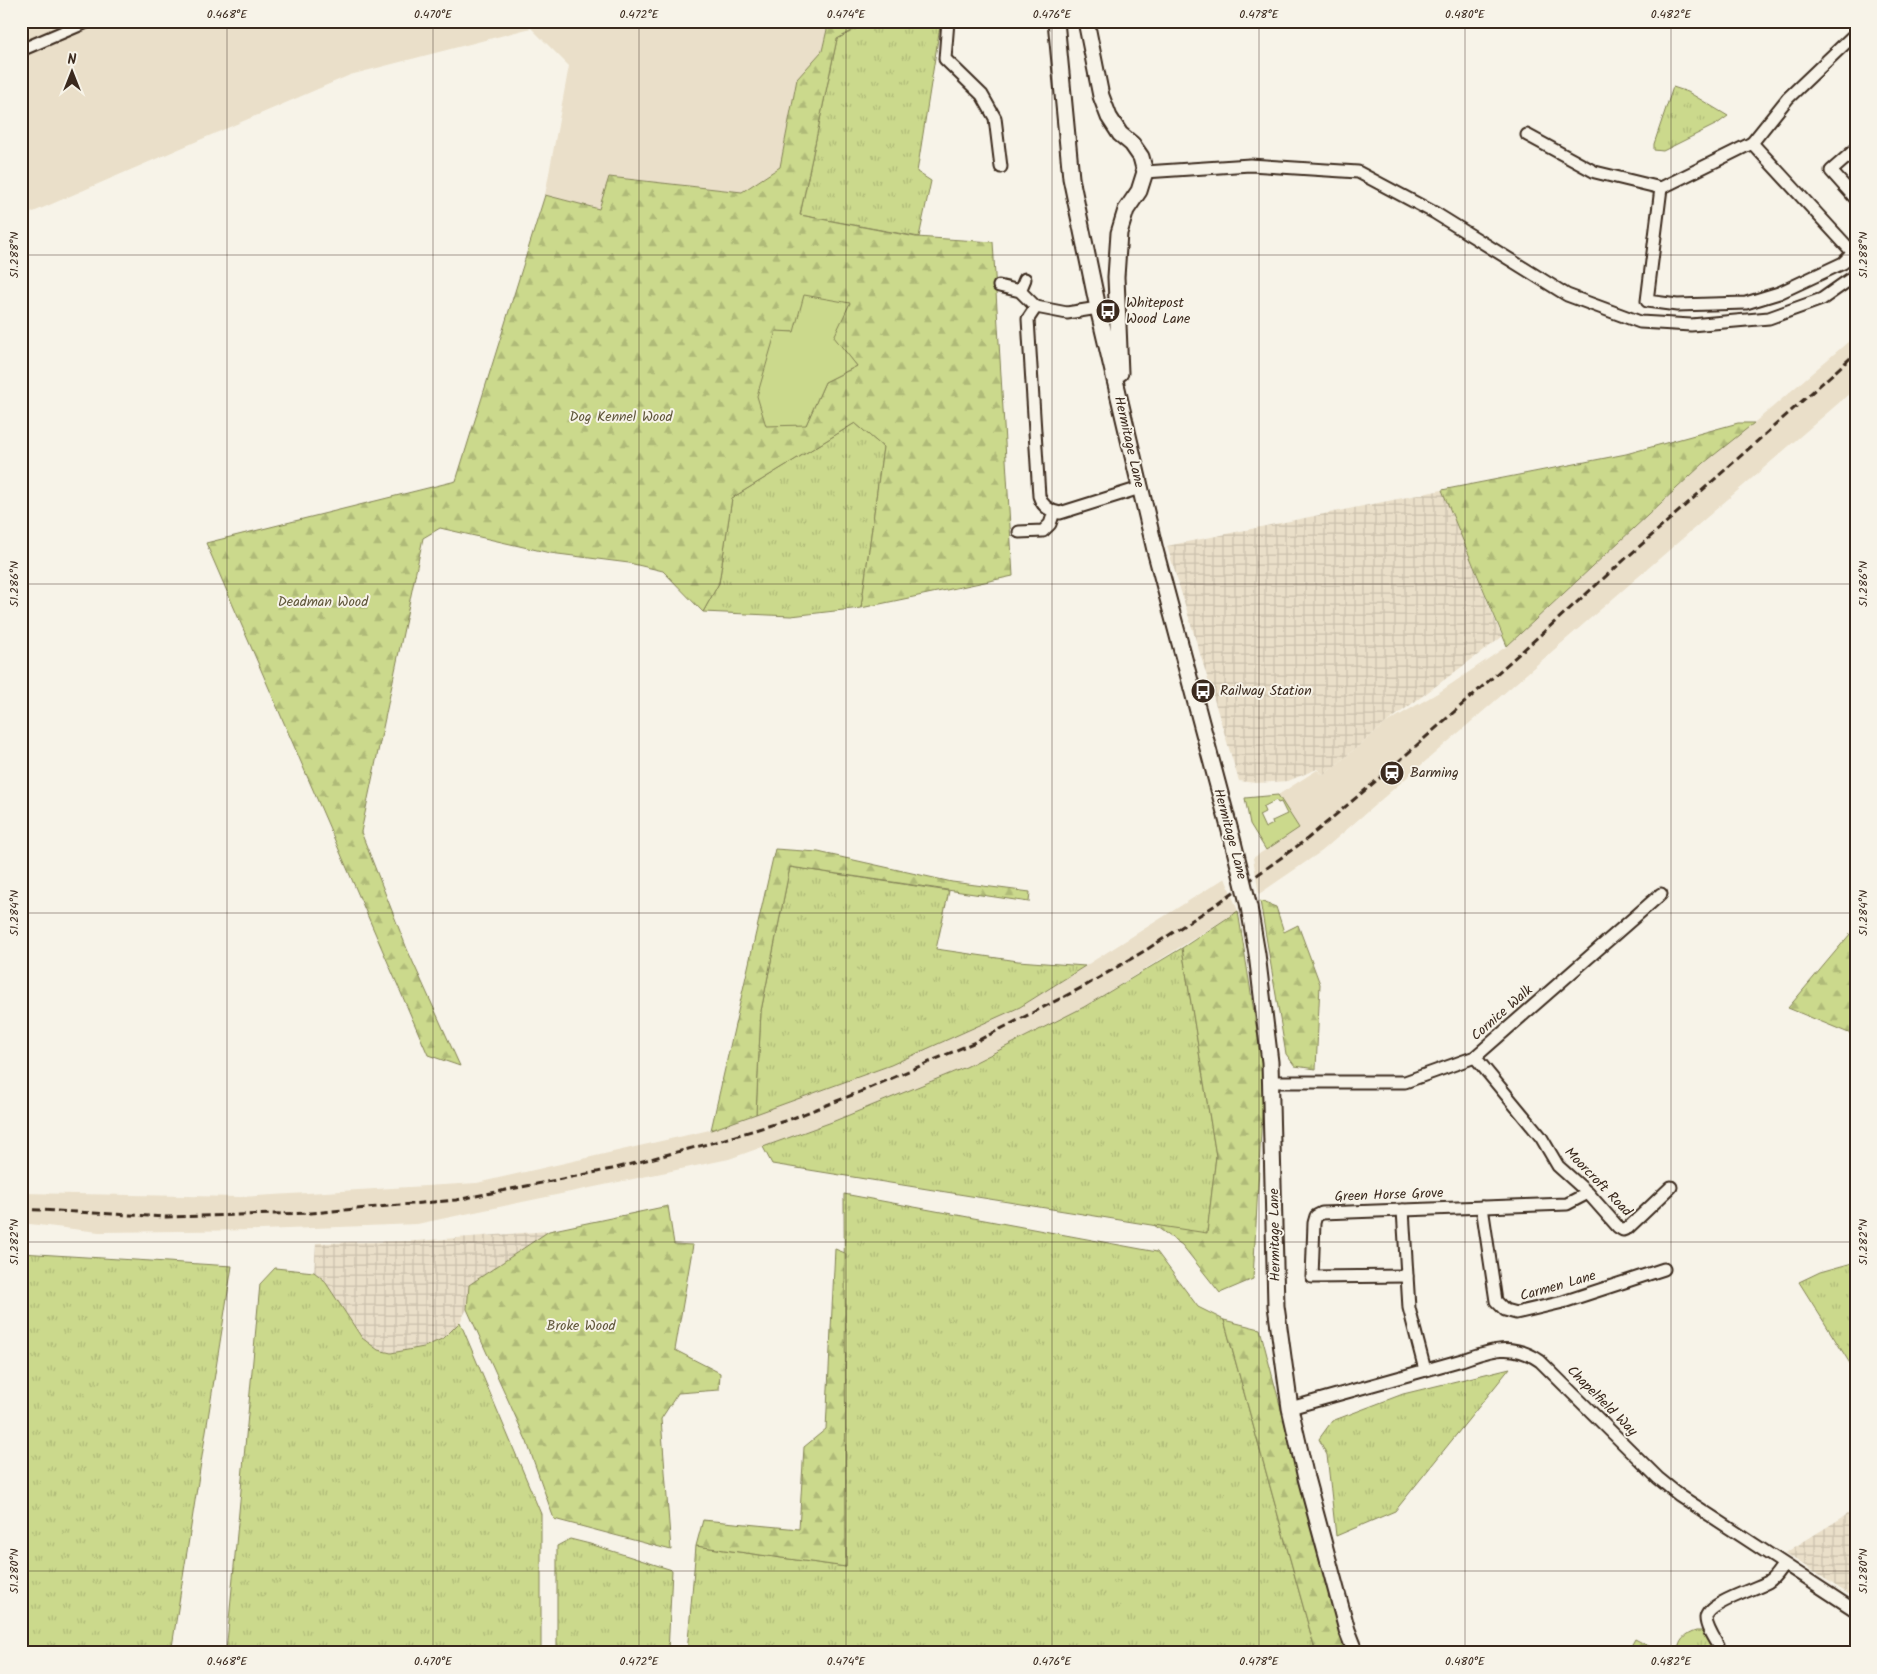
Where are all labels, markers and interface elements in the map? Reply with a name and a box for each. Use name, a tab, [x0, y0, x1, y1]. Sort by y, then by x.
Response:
text: 0.468°E	[207, 5, 248, 24]
text: 0.470°E	[414, 5, 453, 24]
text: 0.472°E	[619, 5, 659, 24]
text: 0.474°E	[827, 5, 866, 24]
text: 0.476°E	[1033, 5, 1072, 24]
text: 0.478°E	[1239, 5, 1280, 24]
text: 0.480°E	[1445, 5, 1486, 24]
text: 0.482°E	[1651, 5, 1692, 24]
north arrow	[48, 48, 98, 98]
text: N	[68, 49, 77, 71]
text: 51.288°N	[5, 232, 24, 278]
text: 51.288°N	[1854, 232, 1873, 278]
place label: Whitepost Wood Lane	[1126, 292, 1191, 330]
bus stop icon: Whitepost Wood Lane	[1095, 298, 1121, 324]
street label: Hermitage Lane	[1108, 394, 1150, 491]
park label: Dog Kennel Wood	[569, 406, 674, 428]
text: 51.286°N	[5, 561, 24, 607]
text: 51.286°N	[1854, 561, 1873, 607]
park label: Deadman Wood	[278, 591, 369, 613]
bus stop icon: Railway Station	[1190, 678, 1216, 704]
place label: Railway Station	[1220, 680, 1312, 702]
station icon: Barming	[1379, 760, 1405, 786]
place label: Barming	[1410, 762, 1459, 784]
street label: Hermitage Lane	[1207, 786, 1253, 883]
text: 51.284°N	[5, 890, 24, 936]
text: 51.284°N	[1854, 890, 1873, 936]
street label: Cornice Walk	[1466, 980, 1538, 1046]
street label: Moorcroft Road	[1559, 1142, 1638, 1223]
street label: Green Horse Grove	[1334, 1182, 1444, 1208]
street label: Hermitage Lane	[1263, 1187, 1287, 1282]
text: 51.282°N	[5, 1219, 24, 1265]
text: 51.282°N	[1854, 1219, 1873, 1265]
street label: Carmen Lane	[1517, 1264, 1599, 1307]
park label: Broke Wood	[547, 1315, 617, 1337]
street label: Chapelfield Way	[1561, 1360, 1643, 1442]
text: 51.280°N	[5, 1548, 24, 1594]
text: 51.280°N	[1854, 1548, 1873, 1594]
text: 0.468°E	[207, 1652, 248, 1671]
text: 0.470°E	[414, 1652, 453, 1671]
text: 0.472°E	[619, 1652, 659, 1671]
text: 0.474°E	[827, 1652, 866, 1671]
text: 0.476°E	[1033, 1652, 1072, 1671]
text: 0.478°E	[1239, 1652, 1280, 1671]
text: 0.480°E	[1445, 1652, 1486, 1671]
text: 0.482°E	[1651, 1652, 1692, 1671]

